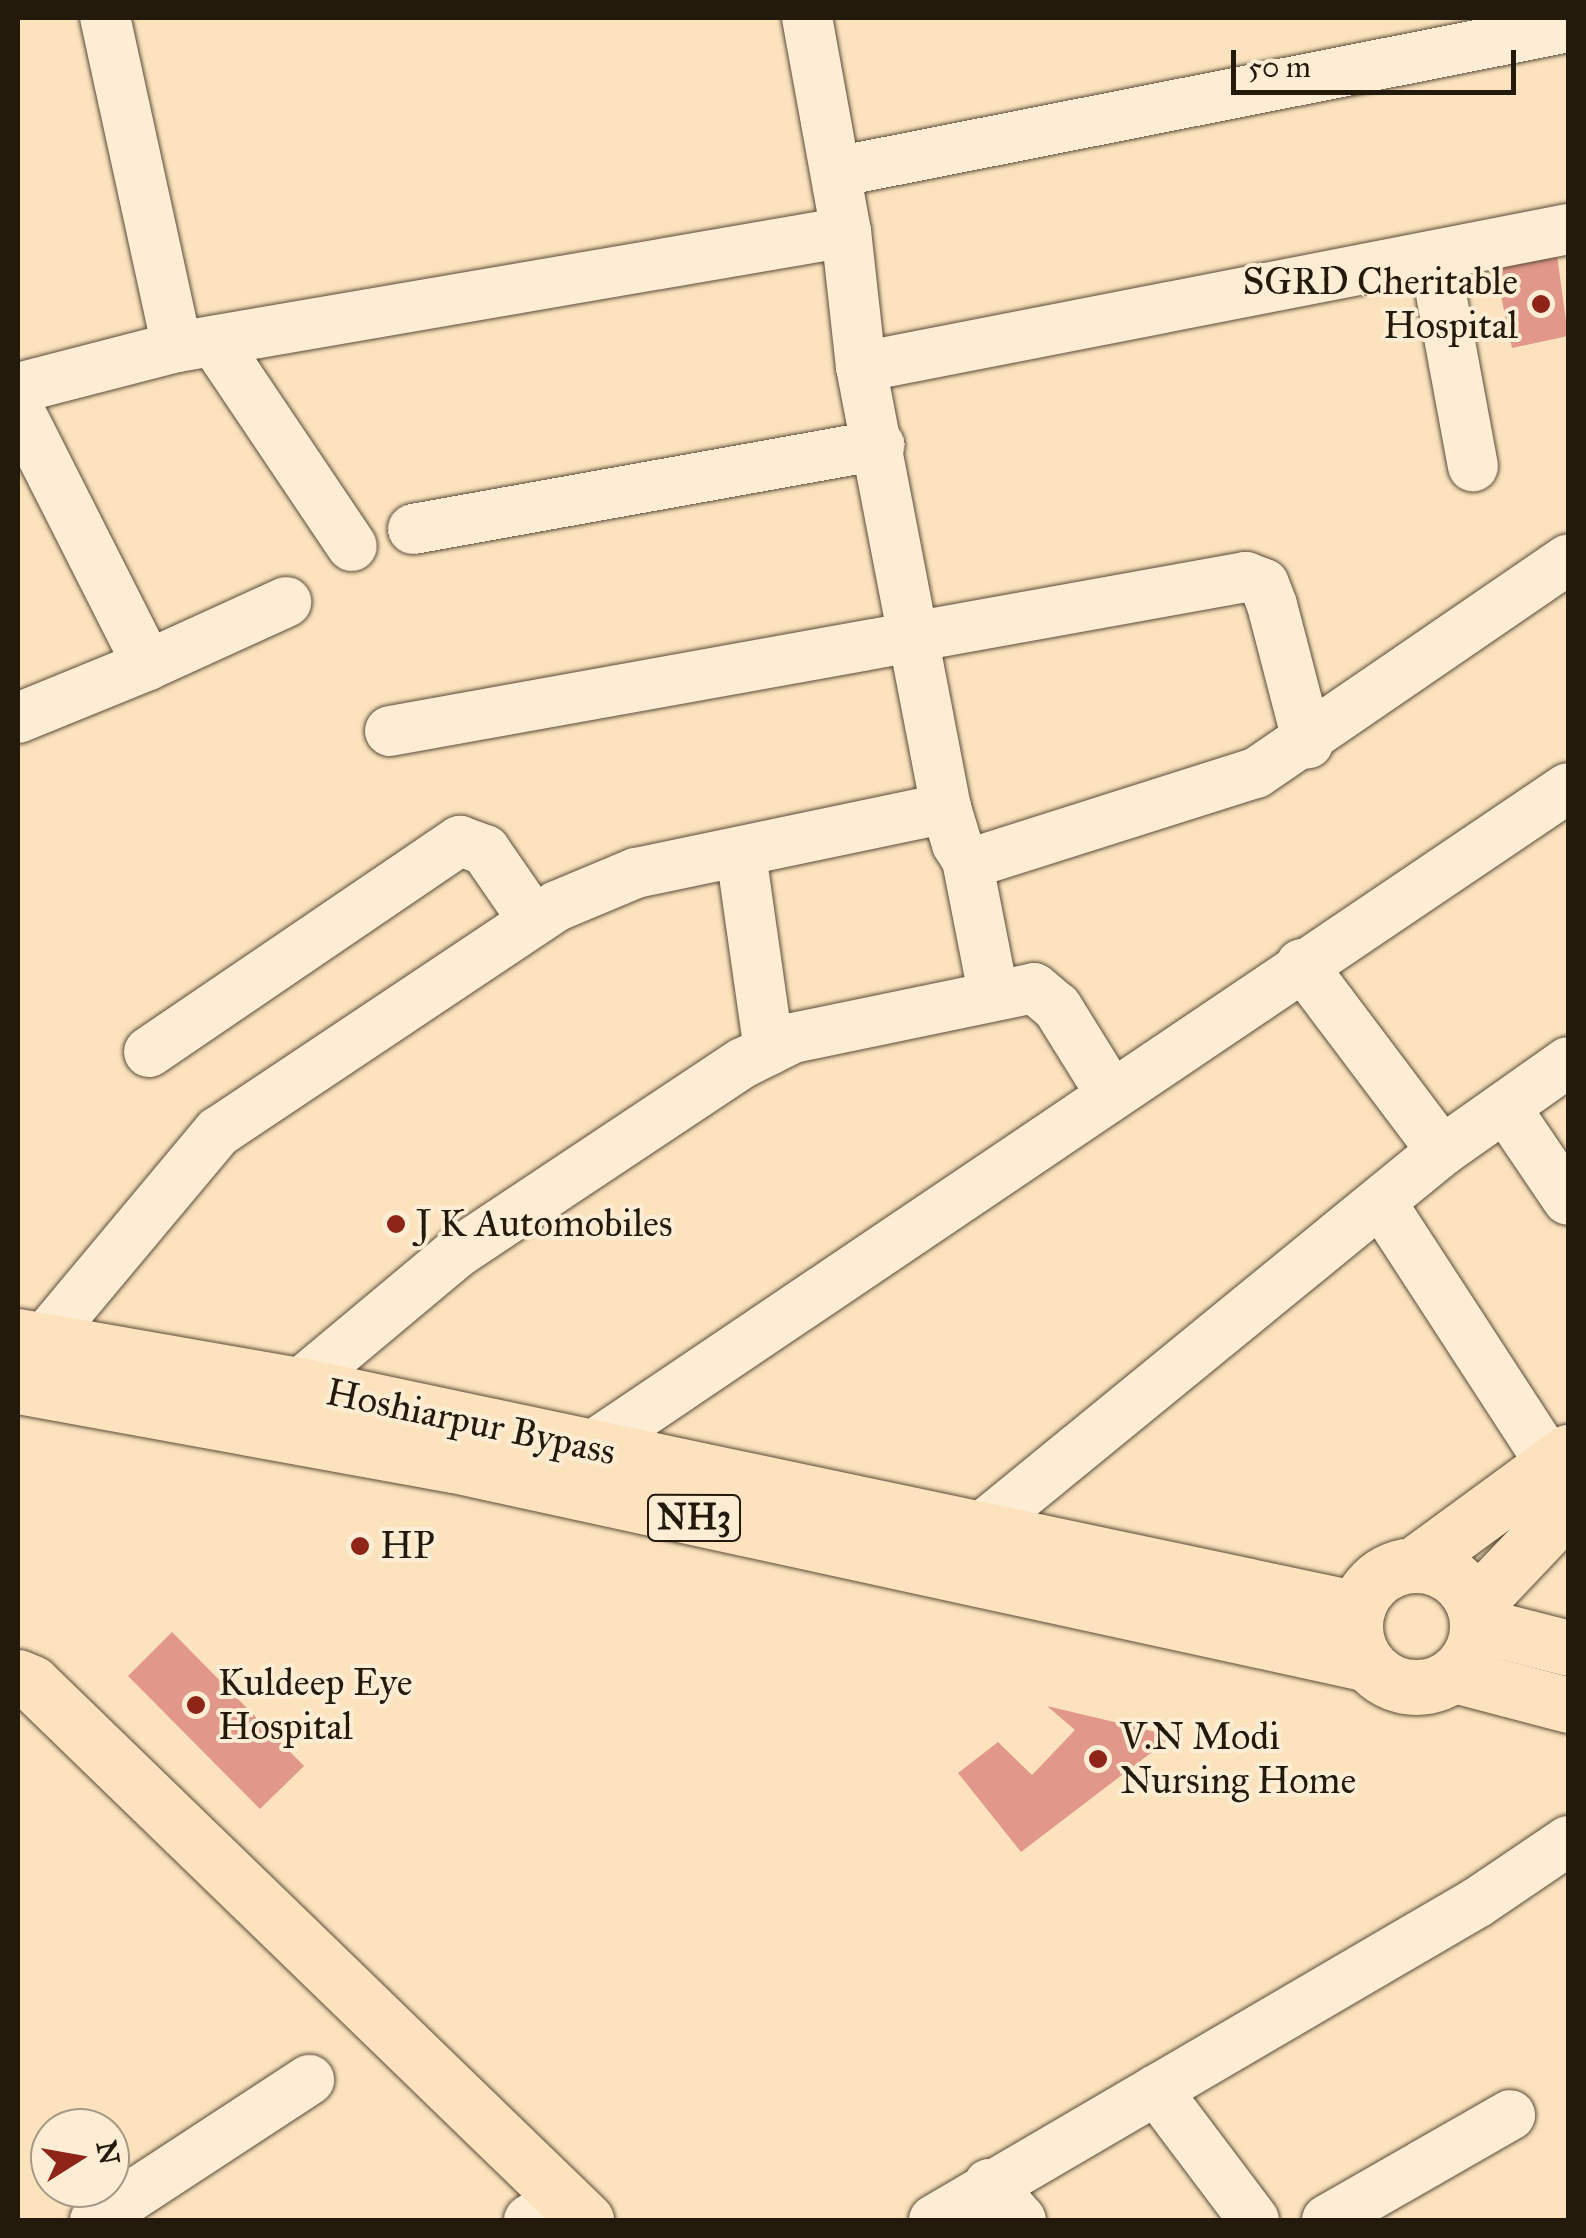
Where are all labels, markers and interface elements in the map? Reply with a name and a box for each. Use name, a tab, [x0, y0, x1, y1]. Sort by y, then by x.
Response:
scale bar	[1236, 30, 1521, 92]
text: 50 m	[1248, 49, 1311, 85]
place label: SGRD Cheritable Hospital	[1242, 259, 1518, 348]
marker: SGRD Cheritable Hospital	[1528, 291, 1554, 317]
place label: J K Automobiles	[416, 1201, 673, 1247]
marker: J K Automobiles	[385, 1213, 407, 1235]
street label: Hoshiarpur Bypass	[322, 1369, 620, 1475]
road number: NH3	[646, 1488, 742, 1548]
place label: HP	[380, 1523, 435, 1569]
marker: HP	[349, 1535, 371, 1557]
place label: Kuldeep Eye Hospital	[218, 1660, 412, 1750]
marker: Kuldeep Eye Hospital	[183, 1692, 209, 1718]
place label: V.N Modi Nursing Home	[1120, 1714, 1356, 1804]
marker: V.N Modi Nursing Home	[1085, 1746, 1111, 1772]
north arrow	[30, 2108, 130, 2208]
text: N	[89, 2138, 127, 2168]

